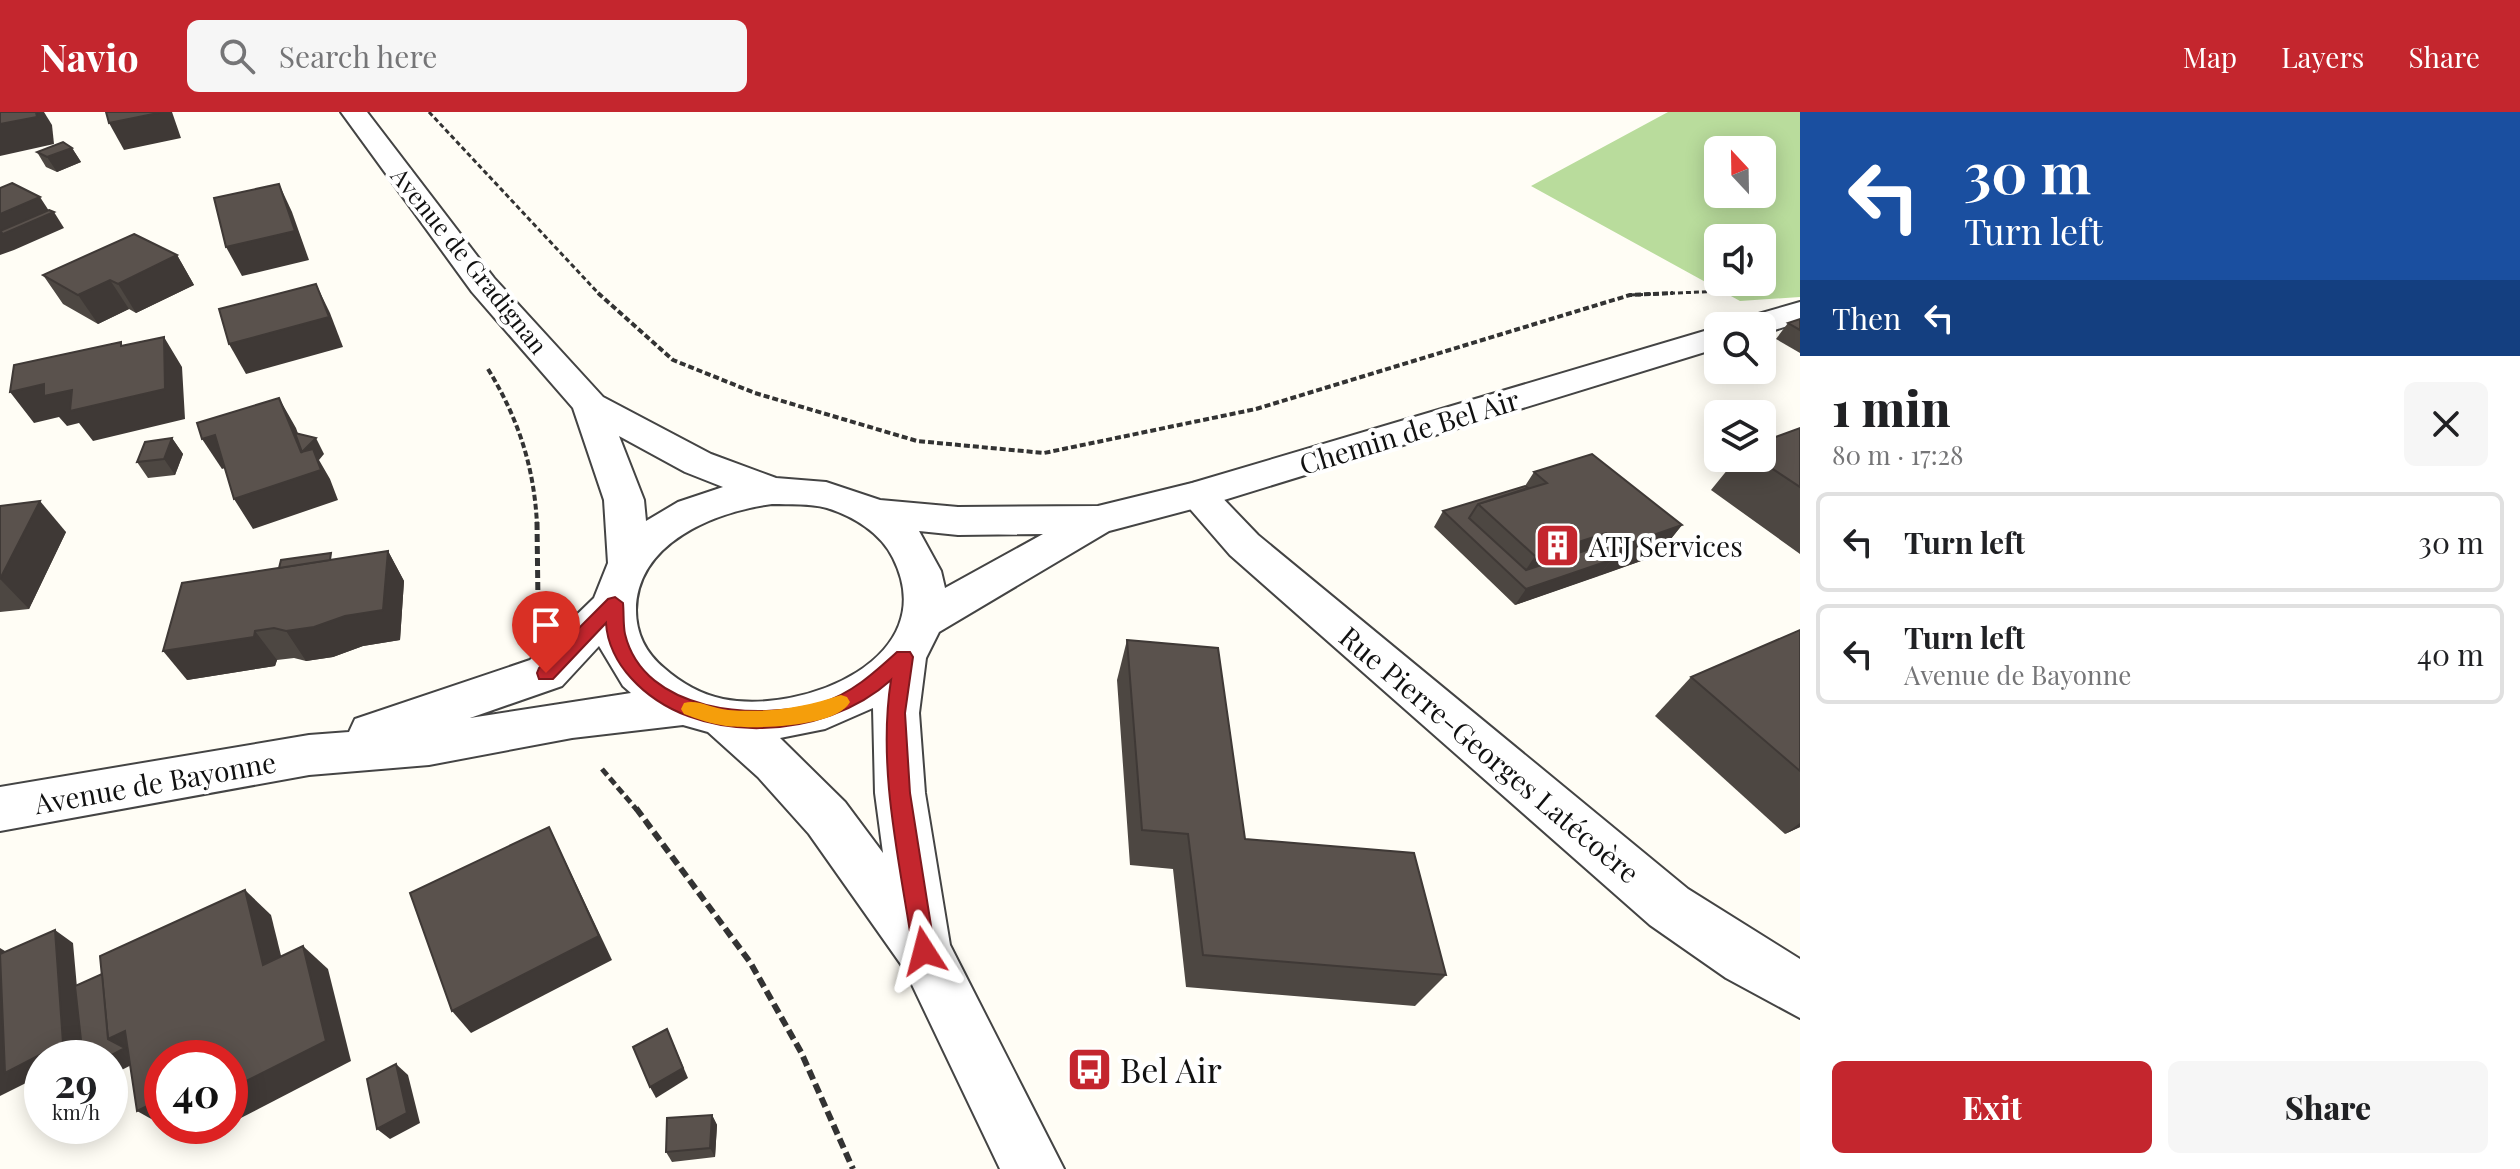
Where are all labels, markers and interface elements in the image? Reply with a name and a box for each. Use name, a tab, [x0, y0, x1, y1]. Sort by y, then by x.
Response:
search box	[187, 20, 747, 92]
text: Navio	[40, 31, 139, 82]
icon: search	[215, 34, 259, 78]
text: Search here	[279, 36, 437, 76]
text: Map	[2183, 38, 2237, 75]
text: Layers	[2281, 38, 2364, 75]
text: Share	[2408, 38, 2480, 75]
text: 30 m	[1964, 134, 2091, 209]
north arrow	[1704, 136, 1776, 208]
map controls	[1704, 136, 1776, 472]
icon: left	[1832, 144, 1936, 248]
street label: Avenue de Gradignan	[384, 159, 555, 360]
text: Turn left	[1964, 206, 2103, 254]
button: sound	[1704, 224, 1776, 296]
icon: left	[1917, 296, 1961, 340]
text: Then	[1832, 298, 1901, 338]
button: search	[1704, 312, 1776, 384]
text: 1 min	[1832, 375, 1950, 439]
street label: Chemin de Bel Air	[1295, 380, 1524, 482]
button: close	[2404, 382, 2488, 466]
button: layers	[1704, 400, 1776, 472]
text: 80 m · 17:28	[1832, 437, 1964, 472]
icon: left	[1836, 520, 1880, 564]
building icon: ATJ Services	[1534, 521, 1582, 569]
text: Turn left	[1904, 522, 2025, 562]
text: 30 m	[2418, 522, 2484, 562]
place label: ATJ Services	[1588, 527, 1743, 564]
pin	[512, 591, 580, 673]
icon: arrive	[524, 603, 568, 647]
text: Turn left	[1904, 617, 2025, 657]
street label: Rue Pierre-Georges Latécoère	[1332, 618, 1648, 890]
icon: left	[1836, 632, 1880, 676]
text: 40 m	[2417, 634, 2484, 674]
text: Avenue de Bayonne	[1904, 657, 2131, 692]
street label: Avenue de Bayonne	[30, 743, 279, 822]
position arrow	[882, 909, 966, 993]
speed limit sign: 40	[144, 1040, 248, 1144]
bus stop icon: Bel Air	[1065, 1045, 1113, 1093]
place label: Bel Air	[1120, 1046, 1222, 1092]
text: 29	[54, 1055, 98, 1108]
button: Exit	[1832, 1061, 2152, 1153]
button: Share	[2168, 1061, 2488, 1153]
text: km/h	[52, 1098, 100, 1125]

